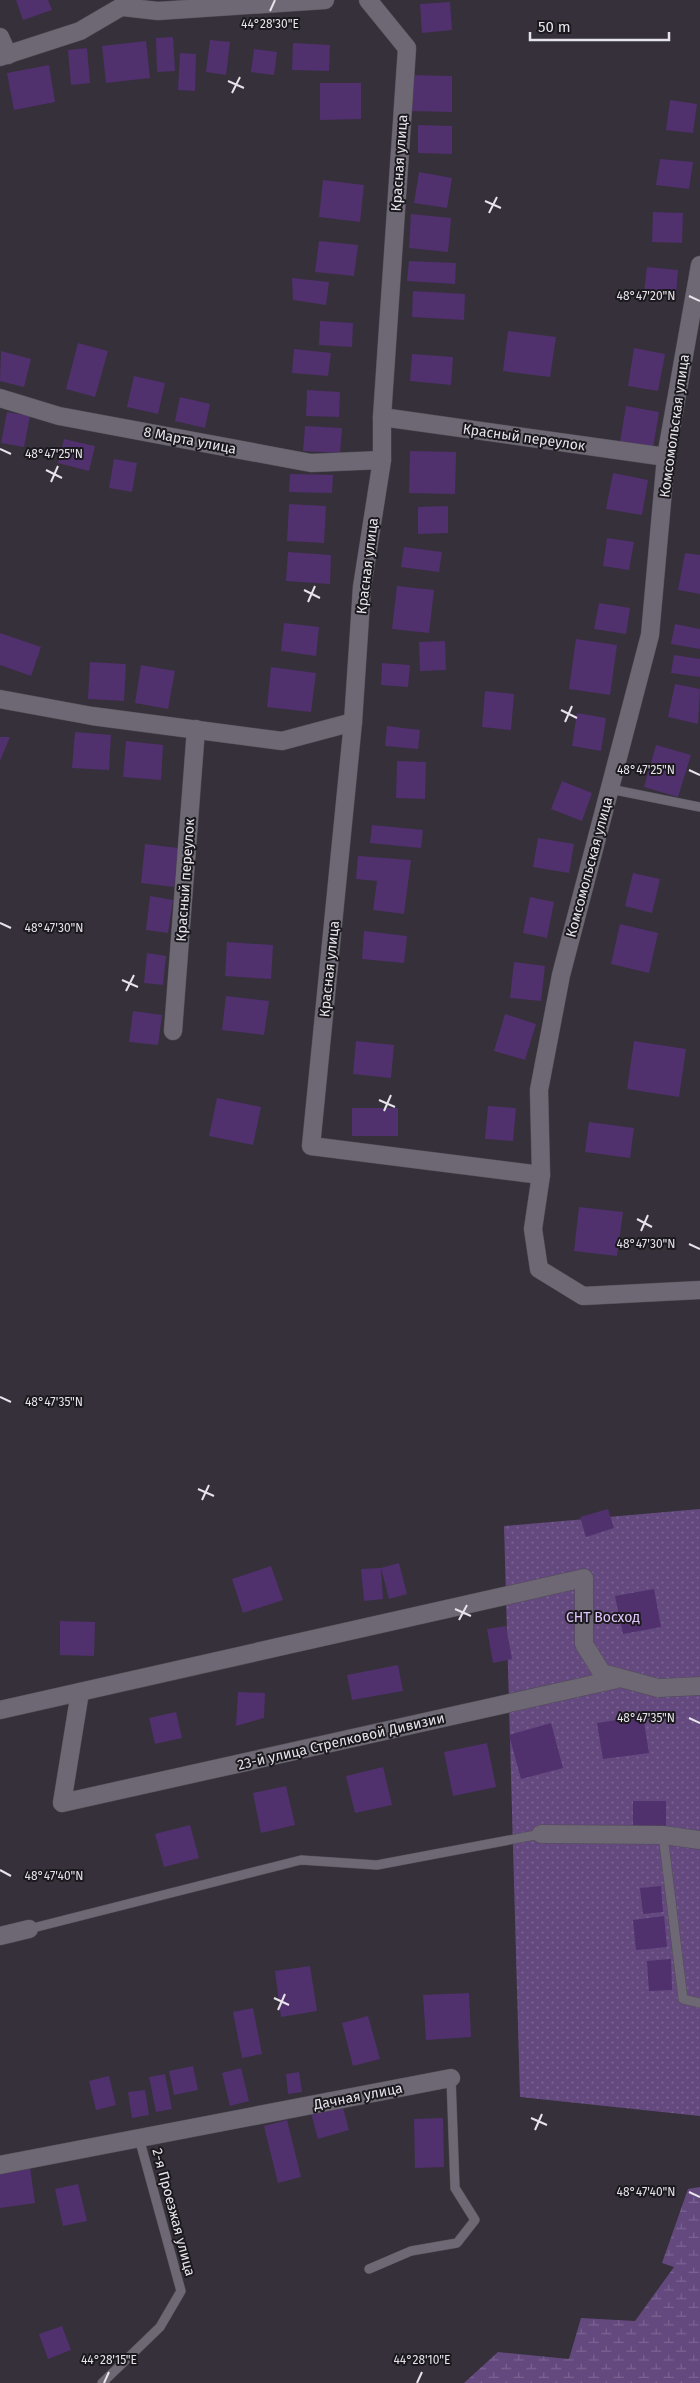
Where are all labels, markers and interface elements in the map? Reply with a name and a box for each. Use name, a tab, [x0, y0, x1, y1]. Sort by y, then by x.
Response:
scale bar	[530, 10, 669, 42]
text: 44°28'30"E	[241, 17, 299, 31]
text: 50 m	[538, 18, 571, 36]
street label: Красная улица	[388, 114, 411, 212]
text: 48°47'20"N	[617, 289, 675, 303]
street label: Комсомольская улица	[656, 353, 693, 499]
street label: Красный переулок	[462, 420, 587, 455]
street label: 8 Марта улица	[142, 423, 238, 458]
text: 48°47'25"N	[25, 447, 83, 461]
street label: Красная улица	[353, 517, 382, 615]
text: 48°47'25"N	[617, 763, 675, 777]
street label: Комсомольская улица	[563, 795, 616, 939]
street label: Красный переулок	[173, 817, 198, 942]
street label: Красная улица	[316, 920, 343, 1018]
text: 48°47'30"N	[25, 921, 83, 935]
text: 48°47'30"N	[617, 1237, 675, 1251]
text: 48°47'35"N	[25, 1395, 83, 1409]
park label: СНТ Восход	[566, 1609, 640, 1626]
street label: 23-й улица Стрелковой Дивизии	[236, 1709, 446, 1774]
text: 48°47'35"N	[617, 1711, 675, 1725]
text: 48°47'40"N	[25, 1869, 83, 1883]
street label: Дачная улица	[311, 2080, 404, 2114]
street label: 2-я Проезжая улица	[148, 2146, 199, 2278]
text: 48°47'40"N	[617, 2185, 675, 2199]
text: 44°28'15"E	[81, 2353, 137, 2367]
text: 44°28'10"E	[393, 2353, 451, 2367]

